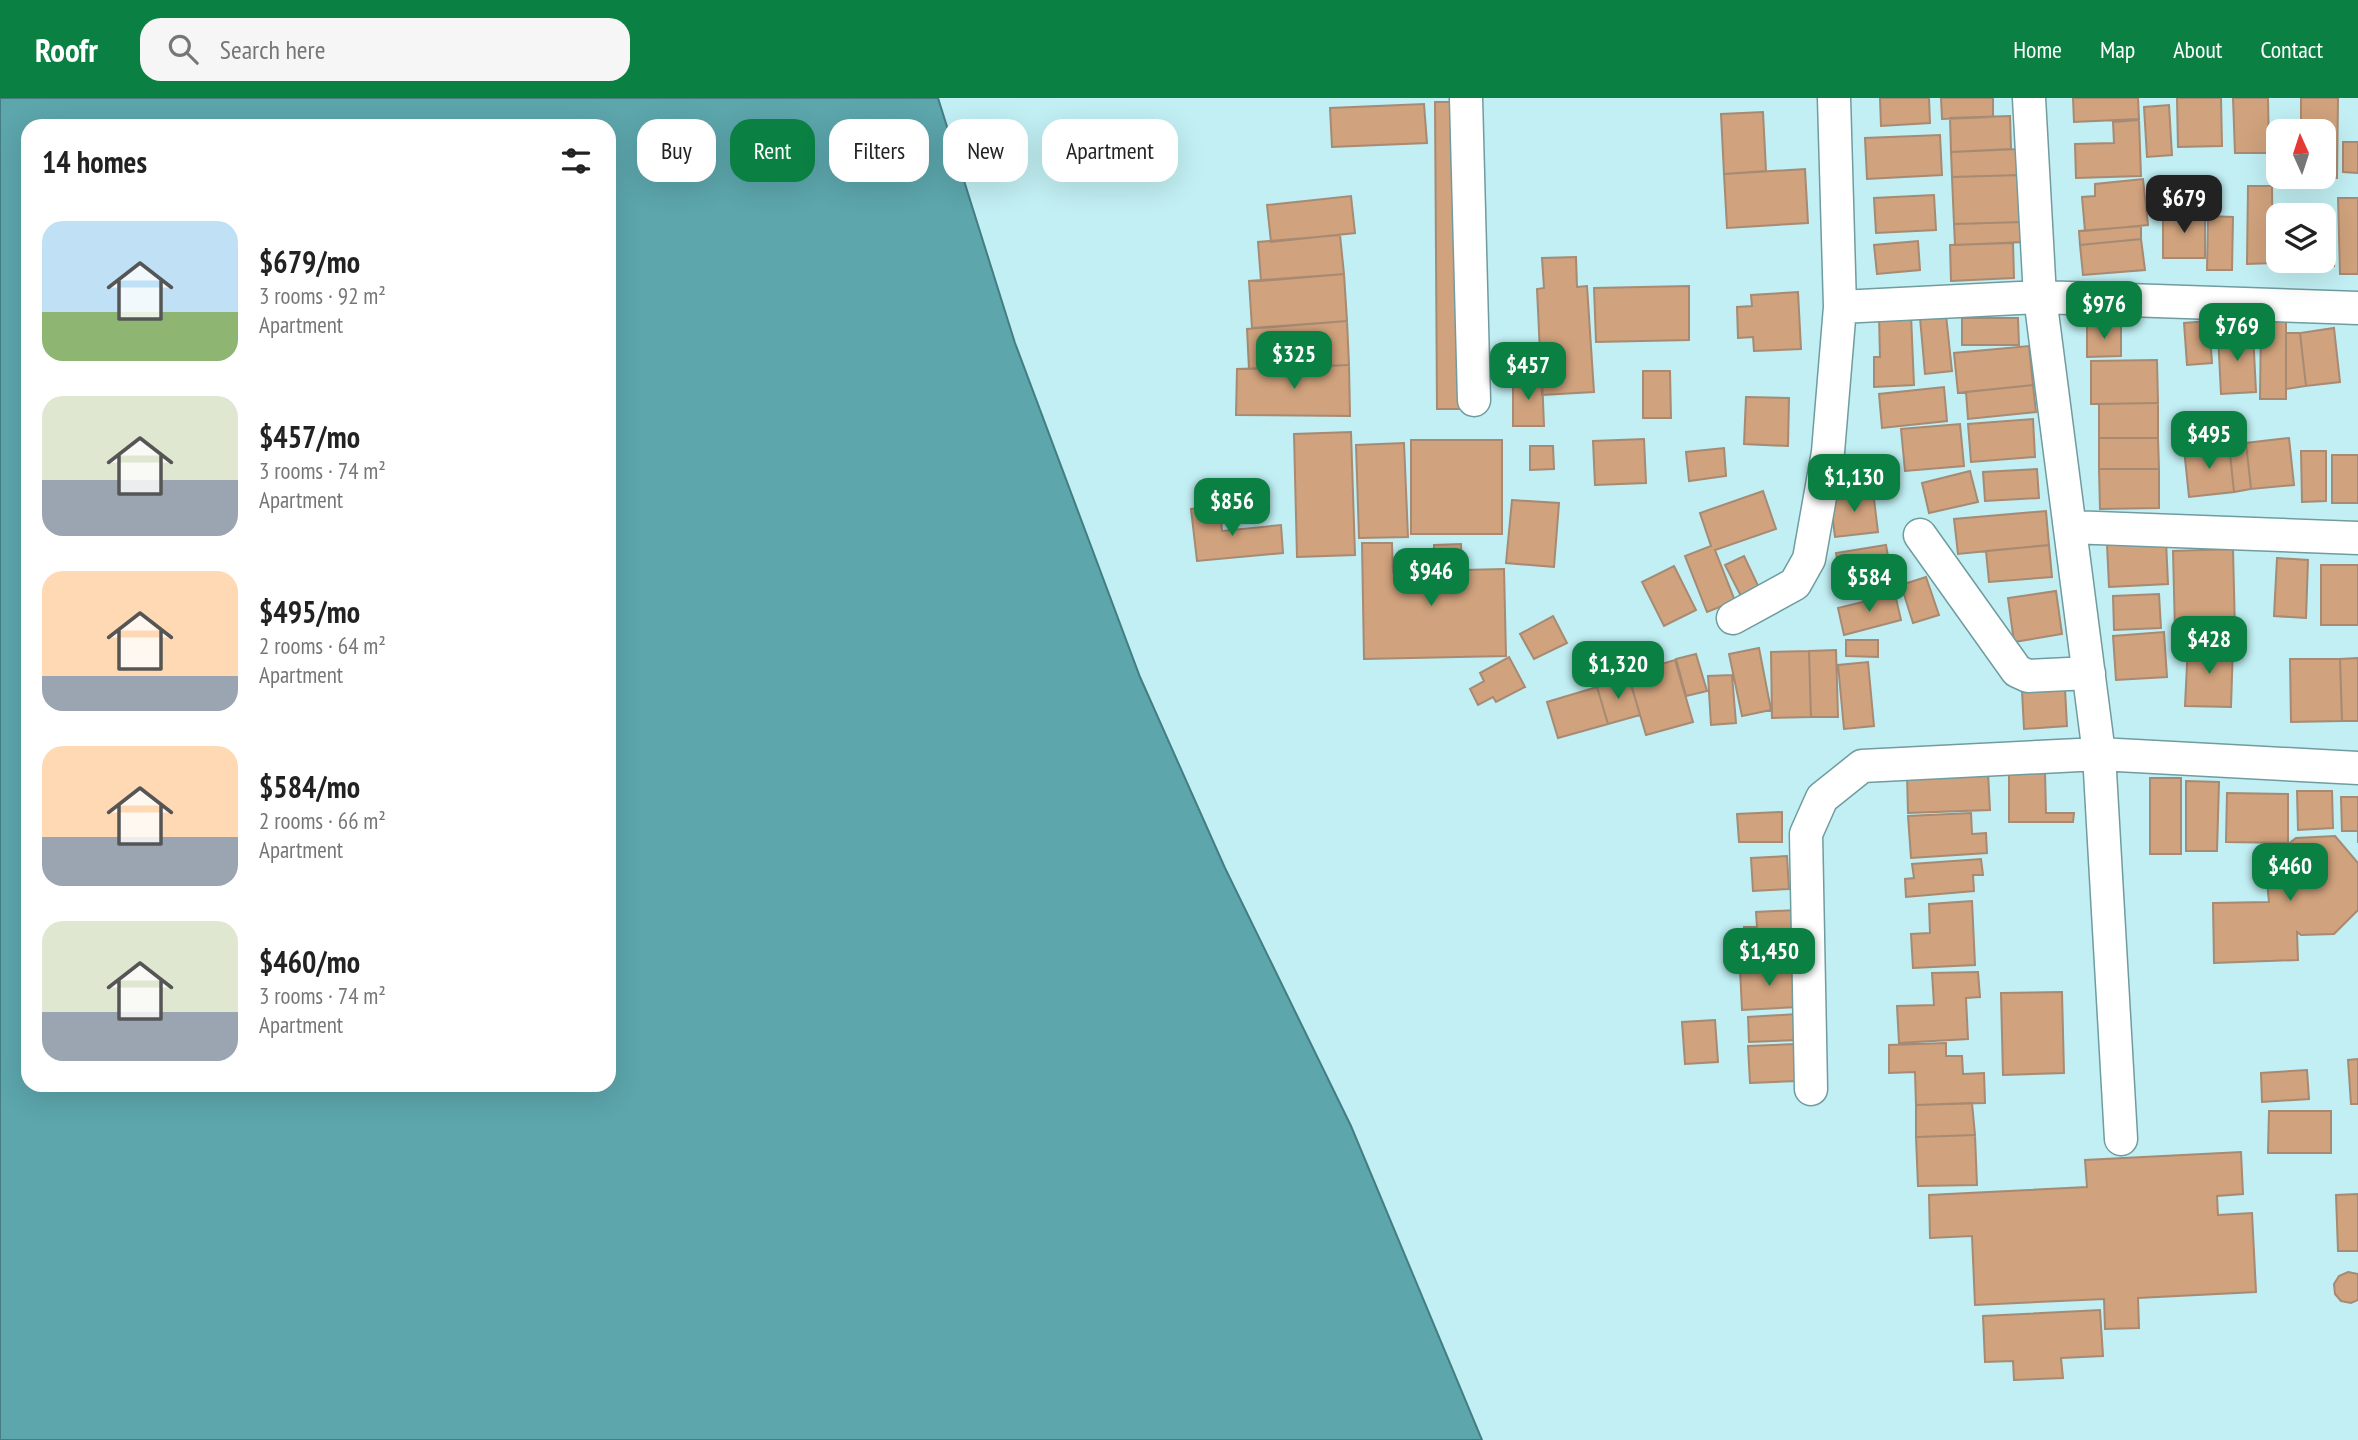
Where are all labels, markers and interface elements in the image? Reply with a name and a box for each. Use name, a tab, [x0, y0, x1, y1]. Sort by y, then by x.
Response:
search box	[140, 18, 630, 81]
text: Roofr	[35, 28, 98, 71]
icon: search	[164, 30, 202, 68]
text: Search here	[220, 33, 325, 66]
text: Home	[2013, 34, 2062, 65]
text: Map	[2100, 34, 2135, 65]
text: About	[2173, 34, 2222, 65]
text: Contact	[2260, 34, 2323, 65]
chip: Buy	[637, 119, 716, 182]
chip: Rent	[730, 119, 815, 182]
chip: Filters	[829, 119, 929, 182]
chip: New	[943, 119, 1028, 182]
chip: Apartment	[1042, 119, 1178, 182]
north arrow	[2266, 119, 2336, 189]
map controls	[2266, 119, 2336, 273]
text: 14 homes	[42, 142, 147, 181]
icon: filters	[557, 142, 595, 180]
pin: $679	[2143, 176, 2225, 235]
text: $679	[2162, 183, 2206, 212]
button: layers	[2266, 203, 2336, 273]
text: $679/mo	[259, 242, 360, 281]
icon: home	[98, 249, 182, 333]
text: 3 rooms · 92 m²	[259, 281, 386, 310]
pin: $976	[2063, 282, 2145, 341]
text: $976	[2082, 289, 2126, 318]
pin: $769	[2196, 303, 2278, 363]
text: Apartment	[259, 310, 343, 339]
text: $769	[2215, 311, 2259, 340]
pin: $325	[1253, 331, 1335, 391]
text: $325	[1272, 339, 1316, 368]
pin: $457	[1487, 342, 1569, 402]
text: $457	[1506, 350, 1550, 379]
pin: $495	[2168, 412, 2250, 471]
text: $457/mo	[259, 417, 360, 456]
text: $495	[2187, 419, 2231, 448]
icon: home	[98, 424, 182, 508]
pin: $1,130	[1797, 454, 1911, 514]
text: 3 rooms · 74 m²	[259, 456, 386, 485]
text: $1,130	[1824, 462, 1884, 491]
pin: $856	[1191, 478, 1273, 538]
text: Apartment	[259, 485, 343, 514]
text: $856	[1210, 486, 1254, 515]
pin: $946	[1390, 548, 1472, 608]
pin: $584	[1828, 554, 1910, 614]
text: $946	[1409, 556, 1453, 585]
text: $584	[1847, 562, 1891, 591]
text: $495/mo	[259, 592, 360, 631]
icon: home	[98, 599, 182, 683]
pin: $428	[2168, 616, 2250, 676]
text: $428	[2187, 624, 2231, 653]
text: 2 rooms · 64 m²	[259, 631, 386, 660]
pin: $1,320	[1561, 642, 1675, 701]
text: $1,320	[1588, 649, 1648, 678]
text: Apartment	[259, 660, 343, 689]
text: $584/mo	[259, 767, 360, 806]
icon: home	[98, 774, 182, 858]
text: 2 rooms · 66 m²	[259, 806, 386, 835]
text: Apartment	[259, 835, 343, 864]
pin: $460	[2249, 844, 2331, 903]
text: $460	[2268, 851, 2312, 880]
pin: $1,450	[1712, 928, 1826, 988]
text: $1,450	[1739, 936, 1799, 965]
text: $460/mo	[259, 942, 360, 981]
icon: home	[98, 949, 182, 1033]
text: 3 rooms · 74 m²	[259, 981, 386, 1010]
text: Apartment	[259, 1010, 343, 1039]

